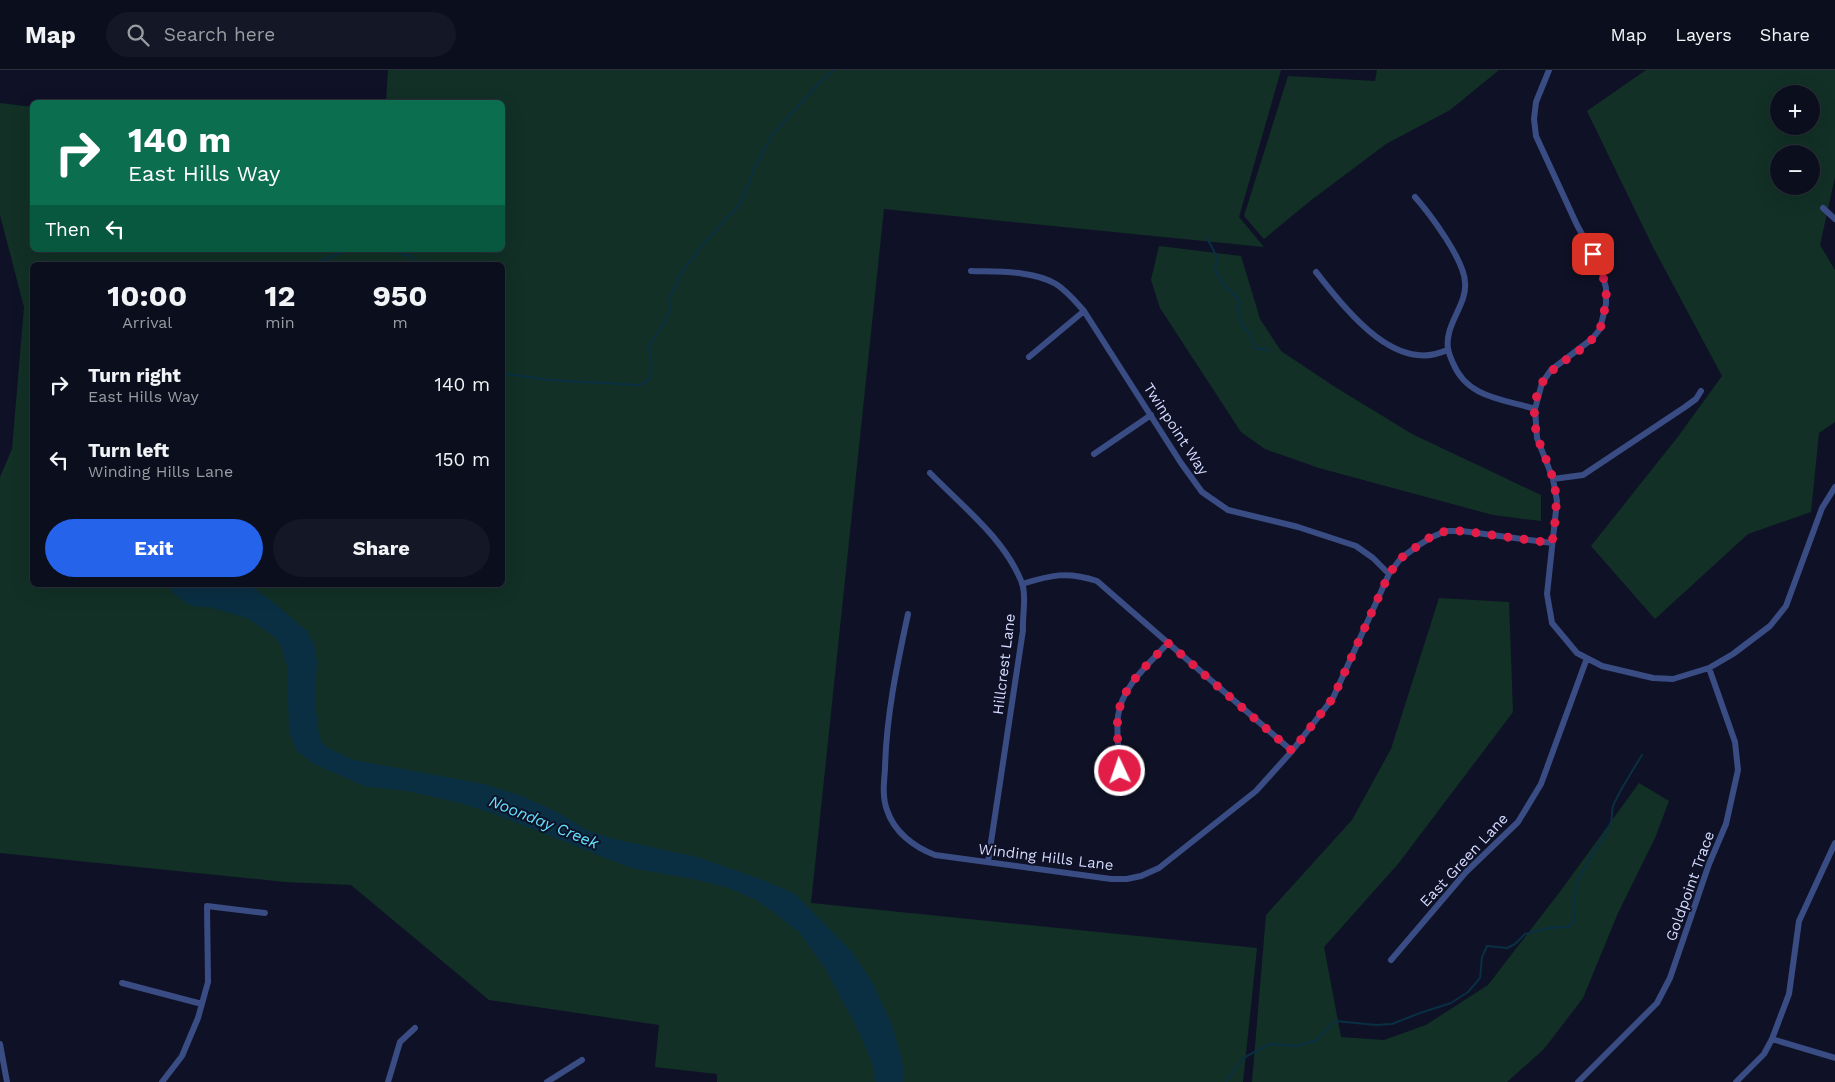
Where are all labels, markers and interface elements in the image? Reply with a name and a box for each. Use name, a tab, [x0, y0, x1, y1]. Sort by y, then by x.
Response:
search box	[106, 12, 456, 57]
text: Map	[25, 21, 76, 49]
icon: search	[124, 21, 152, 49]
text: Search here	[164, 23, 275, 46]
text: Map	[1610, 24, 1647, 45]
text: Layers	[1675, 24, 1732, 45]
text: Share	[1760, 24, 1810, 45]
map controls	[1770, 85, 1820, 195]
button: +	[1770, 85, 1820, 135]
text: 140 m	[128, 119, 231, 161]
icon: right	[45, 120, 110, 185]
button: −	[1770, 145, 1820, 195]
text: East Hills Way	[128, 161, 280, 186]
icon: left	[101, 215, 129, 243]
text: Then	[45, 218, 91, 241]
pin	[1572, 233, 1614, 275]
icon: arrive	[1579, 240, 1607, 268]
text: 10:00	[107, 278, 187, 313]
text: 12	[264, 278, 295, 313]
text: 950	[373, 278, 428, 313]
text: Arrival	[122, 313, 172, 332]
text: min	[265, 313, 295, 332]
text: m	[393, 313, 408, 332]
text: Turn right	[88, 364, 181, 387]
icon: right	[45, 371, 73, 399]
text: 140 m	[435, 373, 490, 396]
street label: Twinpoint Way	[1140, 380, 1213, 479]
text: East Hills Way	[88, 387, 199, 406]
text: Turn left	[88, 439, 169, 462]
icon: left	[45, 446, 73, 474]
text: 150 m	[435, 448, 490, 471]
text: Winding Hills Lane	[88, 462, 233, 481]
button: Exit	[45, 519, 263, 577]
button: Share	[273, 519, 490, 577]
street label: Hillcrest Lane	[989, 612, 1019, 716]
position arrow	[1093, 744, 1145, 796]
water label: Noonday Creek	[486, 791, 603, 853]
street label: East Green Lane	[1416, 810, 1512, 910]
street label: Goldpoint Trace	[1662, 828, 1718, 944]
street label: Winding Hills Lane	[977, 840, 1115, 874]

